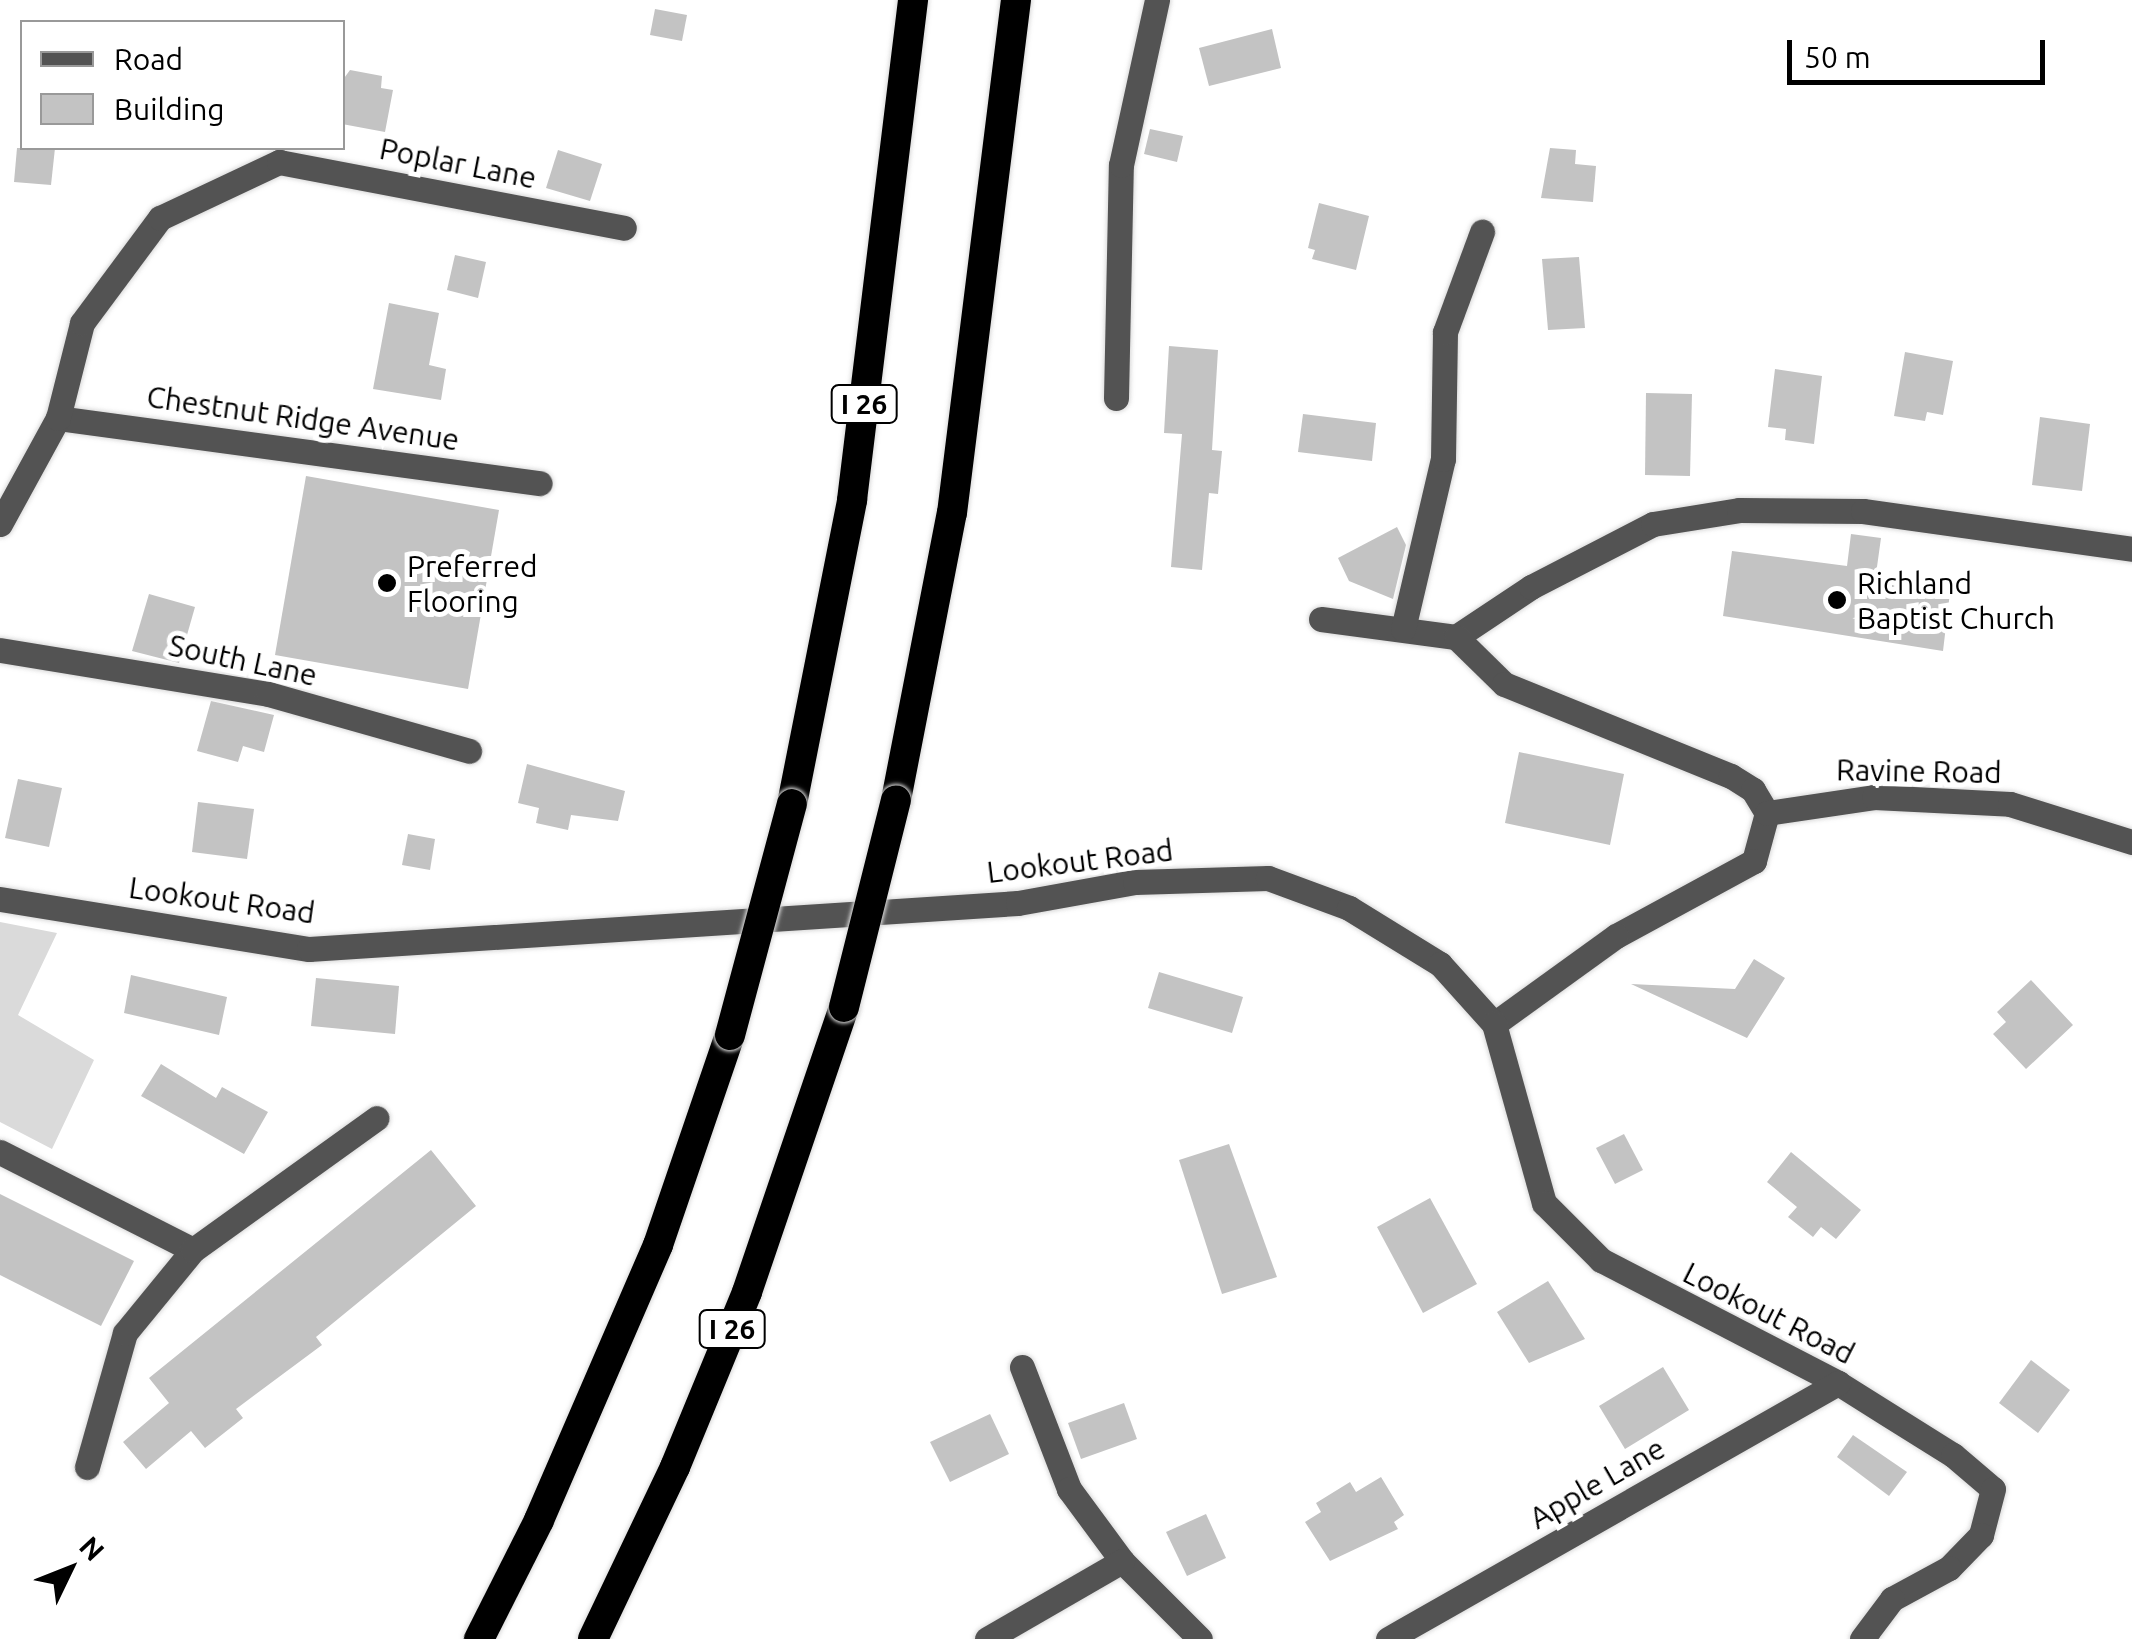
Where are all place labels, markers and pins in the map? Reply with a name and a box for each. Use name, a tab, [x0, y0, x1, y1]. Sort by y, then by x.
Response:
place label: Preferred Flooring	[407, 548, 538, 618]
place label: Richland Baptist Church	[1857, 565, 2055, 636]
marker: Preferred Flooring	[376, 572, 398, 594]
marker: Richland Baptist Church	[1826, 589, 1848, 611]

